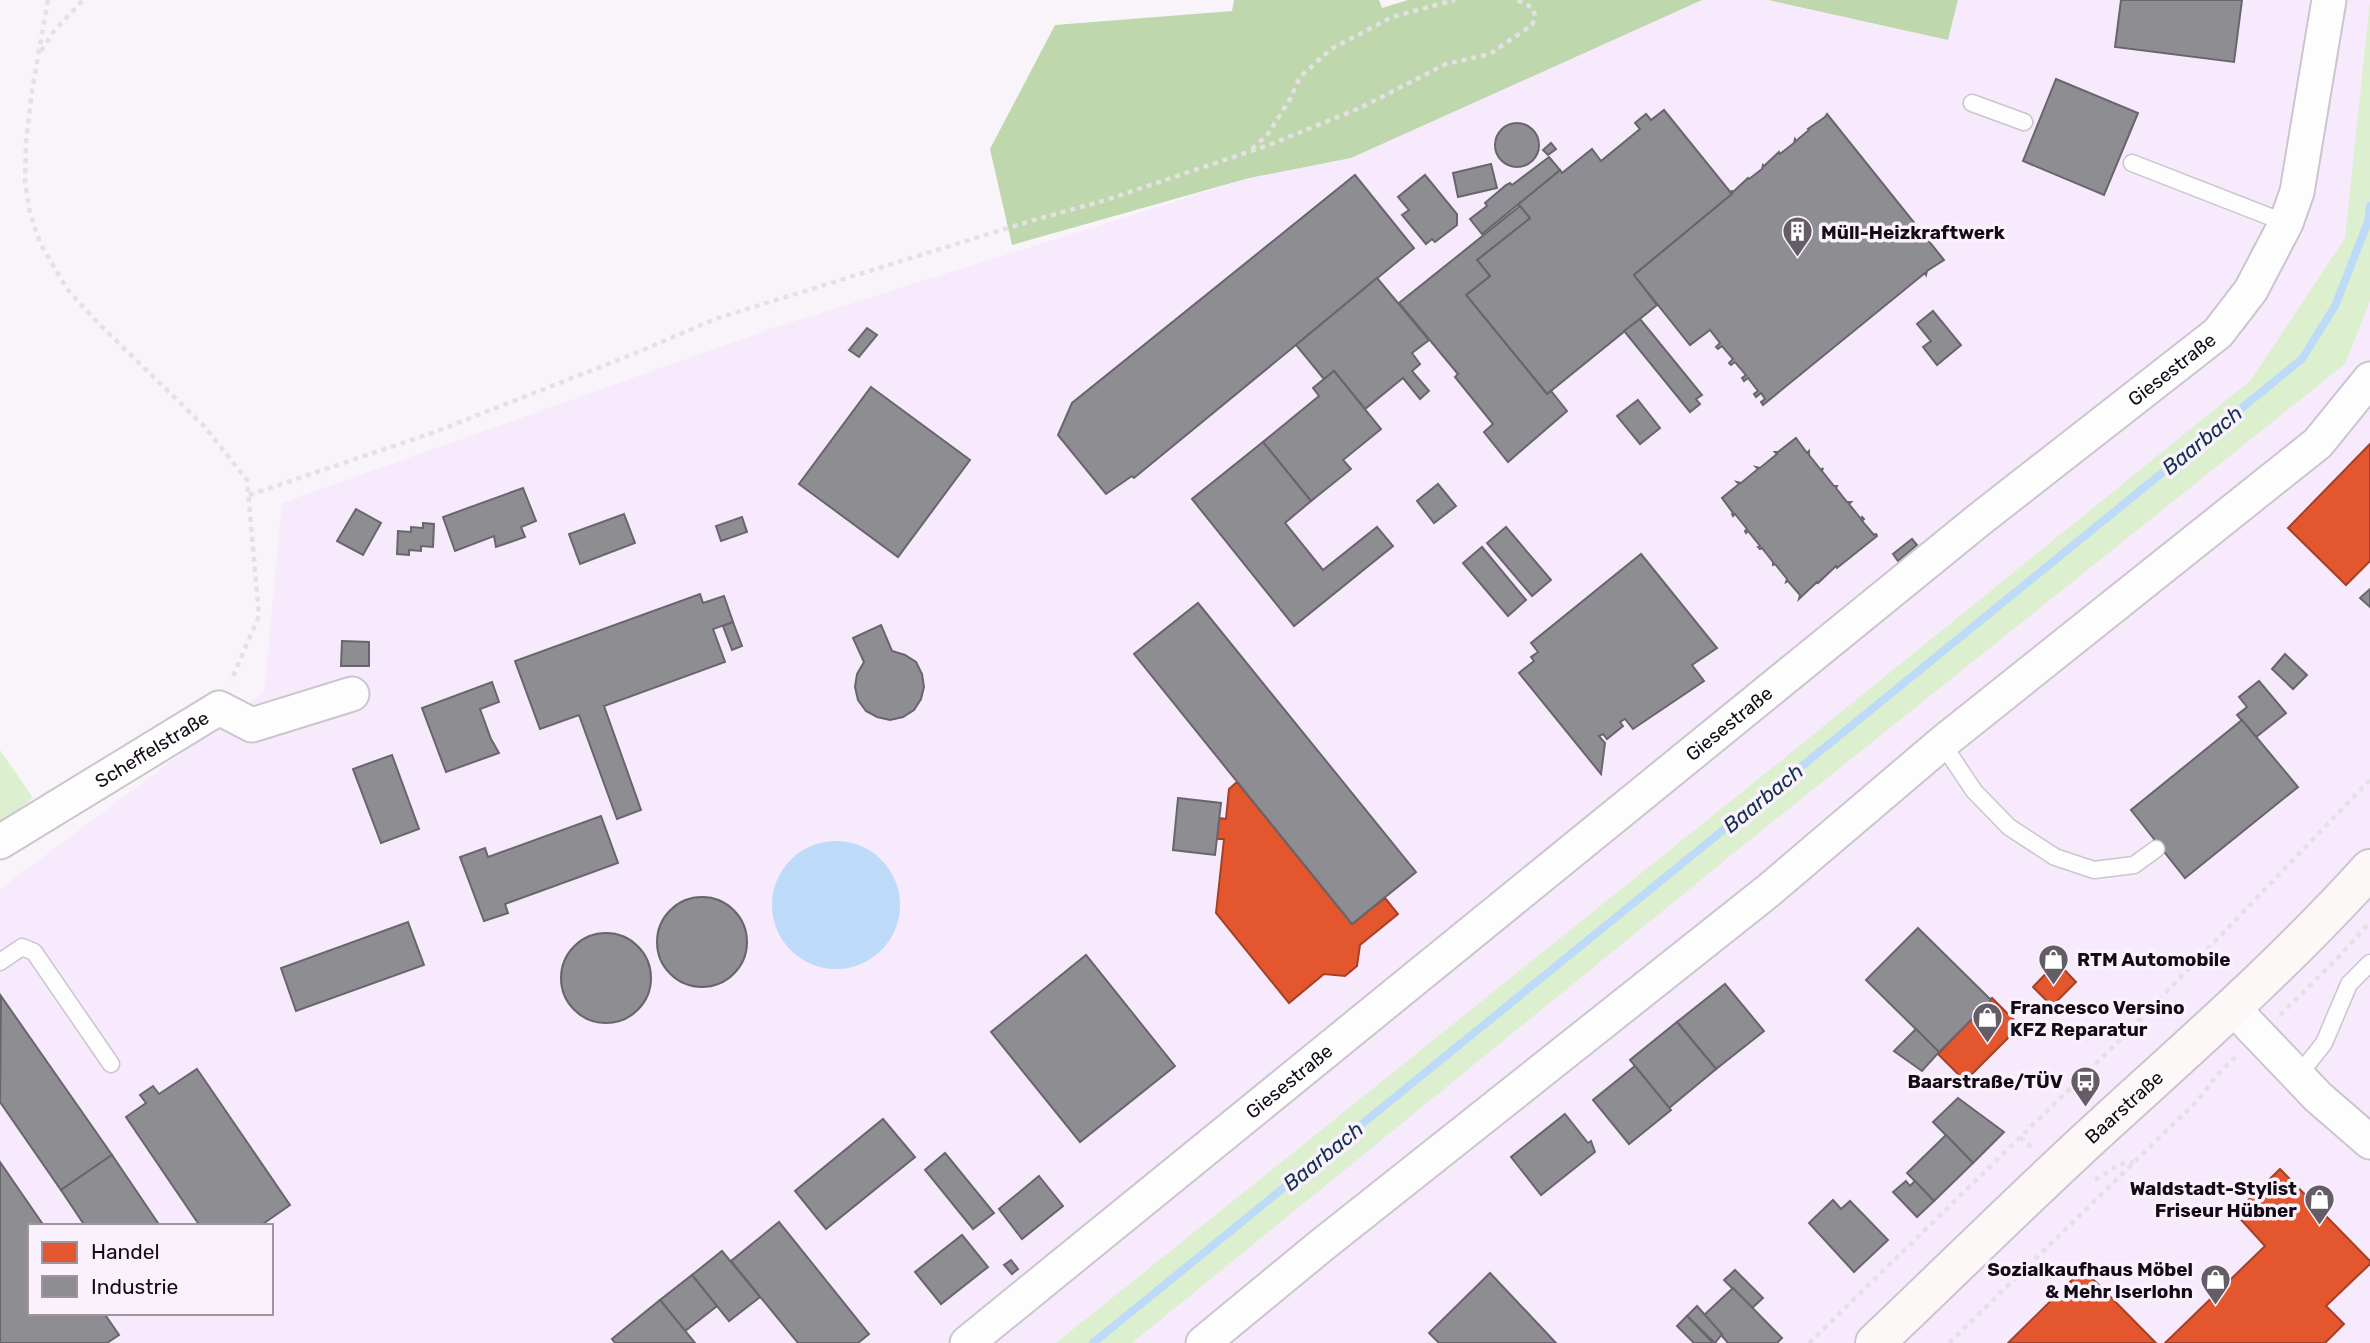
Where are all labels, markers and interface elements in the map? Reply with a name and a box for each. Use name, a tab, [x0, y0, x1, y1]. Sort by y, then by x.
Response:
building icon: Müll-Heizkraftwerk	[1781, 215, 1815, 259]
place label: Müll-Heizkraftwerk	[1821, 221, 2005, 244]
street label: Giesestraße	[2123, 328, 2220, 411]
water label: Baarbach	[2157, 400, 2247, 480]
street label: Giesestraße	[1681, 681, 1777, 765]
street label: Scheffelstraße	[91, 706, 213, 793]
water label: Baarbach	[1718, 758, 1808, 838]
shop icon: RTM Automobile	[2037, 942, 2071, 986]
place label: RTM Automobile	[2077, 948, 2231, 971]
place label: Francesco Versino KFZ Reparatur	[2010, 996, 2185, 1041]
shop icon: Francesco Versino KFZ Reparatur	[1970, 1001, 2004, 1045]
street label: Giesestraße	[1241, 1039, 1337, 1123]
bus stop icon: Baarstraße/TÜV	[2069, 1064, 2103, 1108]
street label: Baarstraße	[2080, 1066, 2168, 1148]
place label: Baarstraße/TÜV	[1907, 1070, 2063, 1093]
water label: Baarbach	[1278, 1116, 1368, 1196]
place label: Waldstadt-Stylist Friseur Hübner	[2130, 1177, 2297, 1222]
shop icon: Waldstadt-Stylist Friseur Hübner	[2303, 1182, 2337, 1226]
legend	[28, 1224, 273, 1315]
text: Handel	[91, 1239, 160, 1264]
place label: Sozialkaufhaus Möbel & Mehr Iserlohn	[1987, 1258, 2193, 1303]
shop icon: Sozialkaufhaus Möbel & Mehr Iserlohn	[2199, 1263, 2233, 1307]
text: Industrie	[91, 1274, 178, 1299]

